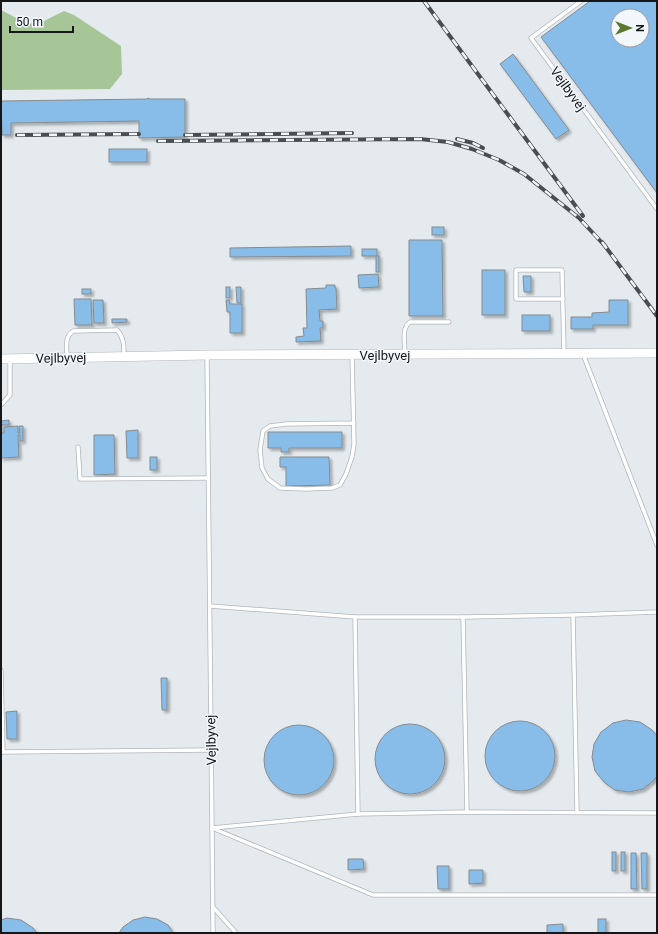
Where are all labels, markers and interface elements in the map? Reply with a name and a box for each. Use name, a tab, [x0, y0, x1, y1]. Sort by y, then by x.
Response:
scale bar	[10, 8, 73, 34]
north arrow	[610, 8, 650, 48]
text: 50 m	[16, 15, 43, 29]
text: N	[633, 24, 646, 32]
street label: Vejlbyvej	[547, 64, 589, 114]
street label: Vejlbyvej	[360, 348, 410, 363]
street label: Vejlbyvej	[35, 350, 87, 366]
street label: Vejlbyvej	[203, 714, 219, 766]

